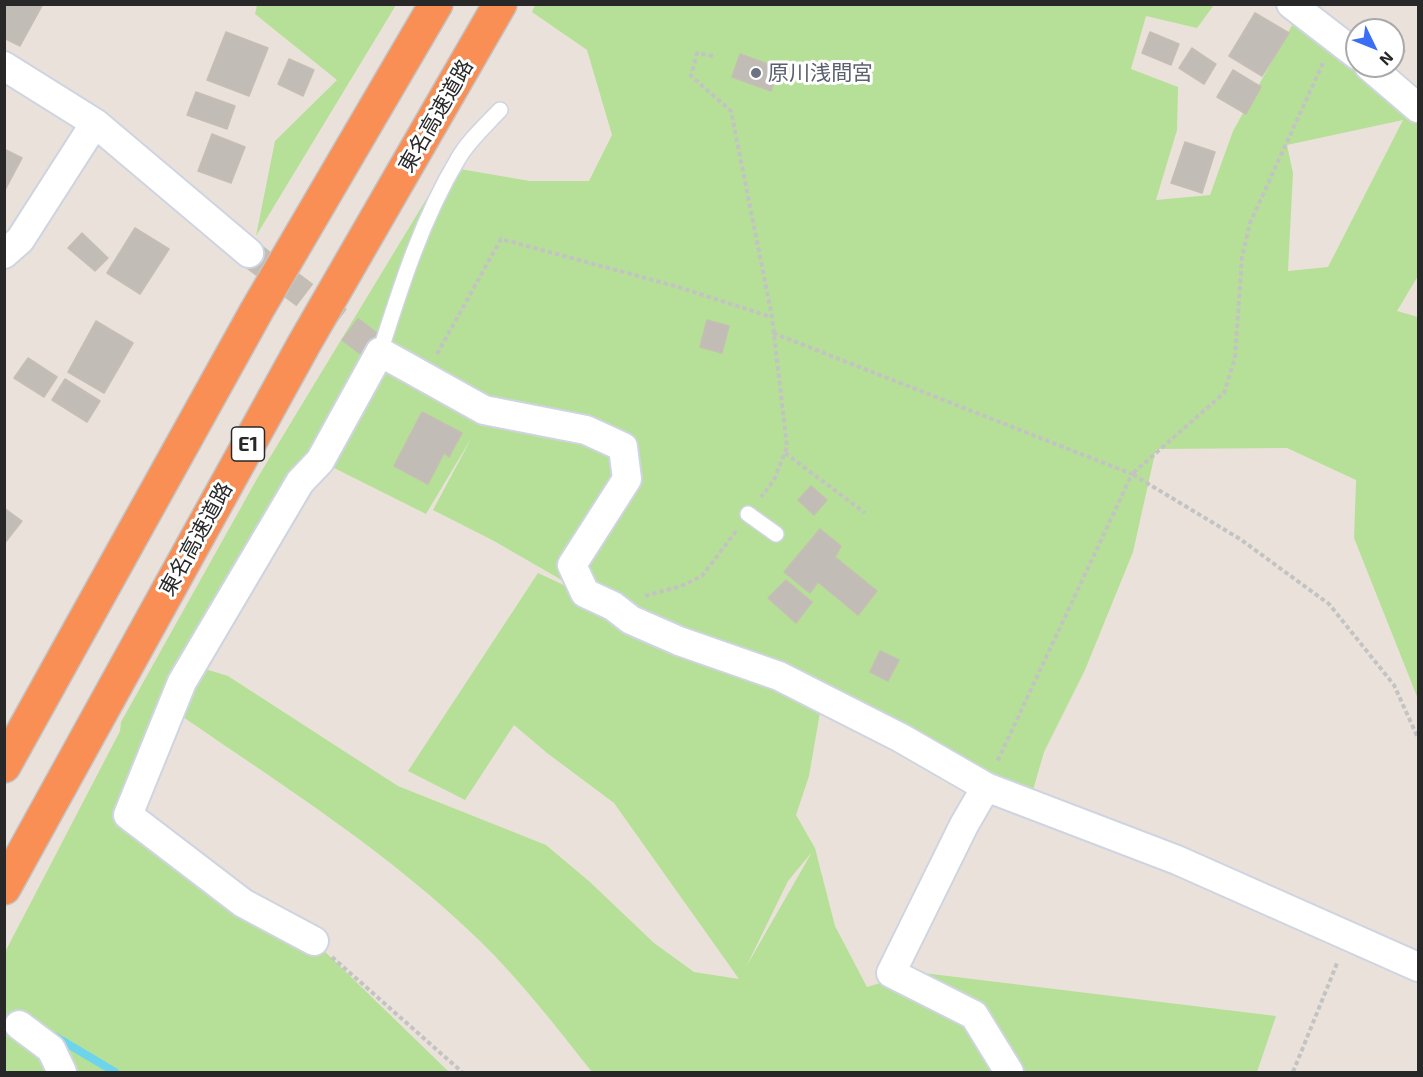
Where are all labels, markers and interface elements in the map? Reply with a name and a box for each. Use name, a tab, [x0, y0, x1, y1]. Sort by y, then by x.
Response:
north arrow	[1345, 18, 1405, 78]
text: N	[1376, 49, 1398, 70]
street label: 東名高速道路	[394, 55, 478, 177]
place label: 原川浅間宮	[768, 60, 873, 86]
marker: 原川浅間宮	[749, 66, 763, 80]
road number: E1	[232, 427, 264, 461]
street label: 東名高速道路	[154, 478, 238, 600]

